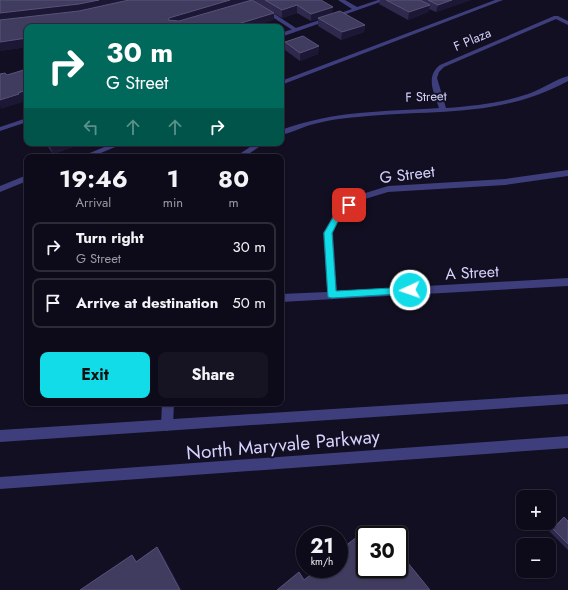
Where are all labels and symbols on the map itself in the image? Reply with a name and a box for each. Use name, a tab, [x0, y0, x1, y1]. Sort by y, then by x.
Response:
street label: F Plaza	[451, 23, 494, 56]
street label: F Street	[405, 86, 448, 107]
street label: G Street	[378, 160, 436, 189]
pin	[332, 188, 366, 222]
street label: A Street	[445, 260, 500, 285]
position arrow	[389, 269, 431, 311]
street label: North Maryvale Parkway	[185, 423, 382, 466]
speed limit sign: 30	[356, 526, 408, 578]

